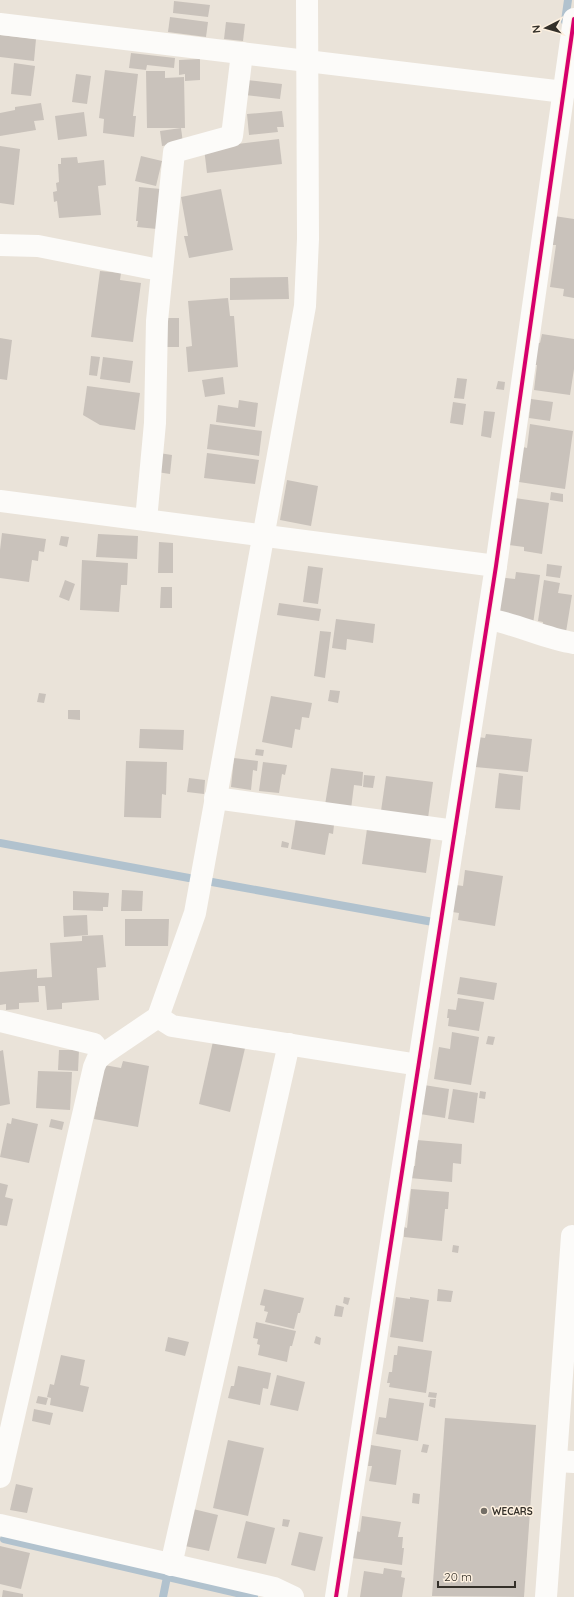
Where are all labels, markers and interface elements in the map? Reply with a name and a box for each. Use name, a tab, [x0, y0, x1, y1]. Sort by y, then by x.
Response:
north arrow	[526, 8, 566, 48]
text: N	[529, 24, 543, 34]
place label: WECARS	[492, 1505, 533, 1518]
marker: WECARS	[479, 1506, 489, 1516]
scale bar	[438, 1563, 515, 1589]
text: 20 m	[444, 1569, 472, 1584]

